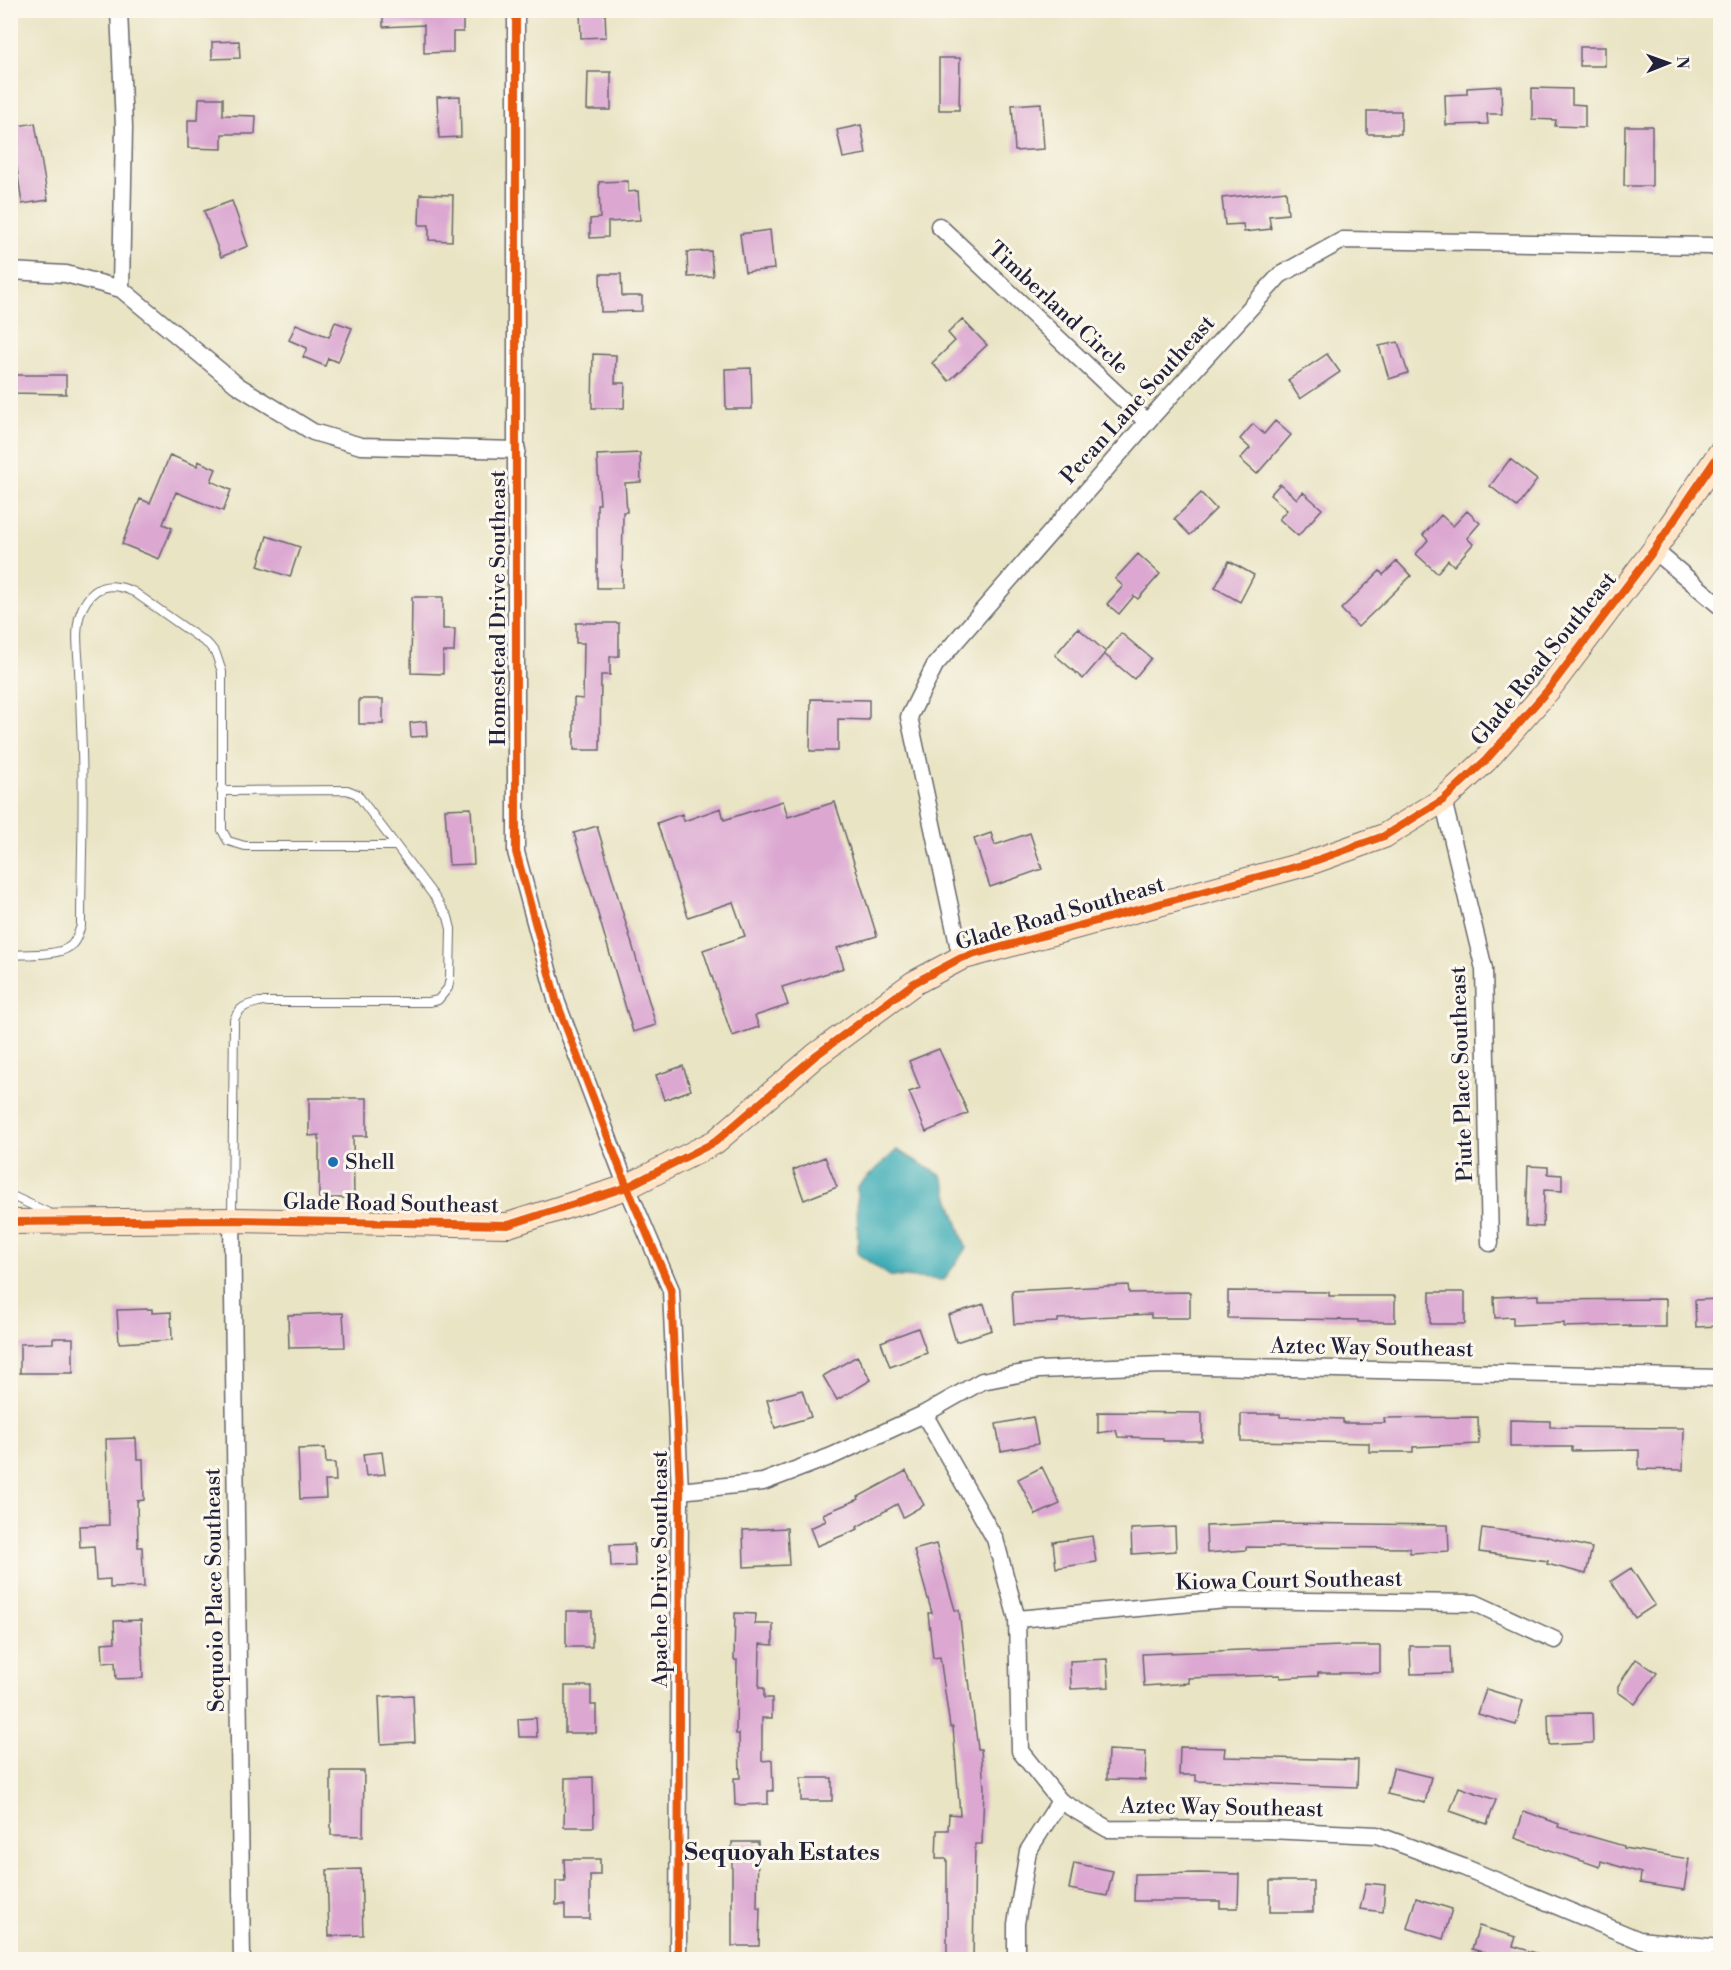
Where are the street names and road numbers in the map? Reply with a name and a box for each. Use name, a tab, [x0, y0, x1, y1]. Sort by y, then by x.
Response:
street label: Timberland Circle	[982, 236, 1134, 380]
street label: Pecan Lane Southeast	[1055, 310, 1221, 490]
street label: Homestead Drive Southeast	[485, 470, 512, 746]
street label: Glade Road Southeast	[1466, 566, 1623, 751]
street label: Glade Road Southeast	[952, 871, 1168, 957]
street label: Piute Place Southeast	[1445, 965, 1479, 1182]
street label: Glade Road Southeast	[283, 1189, 499, 1219]
street label: Aztec Way Southeast	[1269, 1333, 1474, 1363]
street label: Apache Drive Southeast	[647, 1450, 674, 1689]
street label: Sequoio Place Southeast	[199, 1467, 231, 1712]
street label: Kiowa Court Southeast	[1175, 1566, 1403, 1596]
street label: Aztec Way Southeast	[1119, 1793, 1324, 1823]

